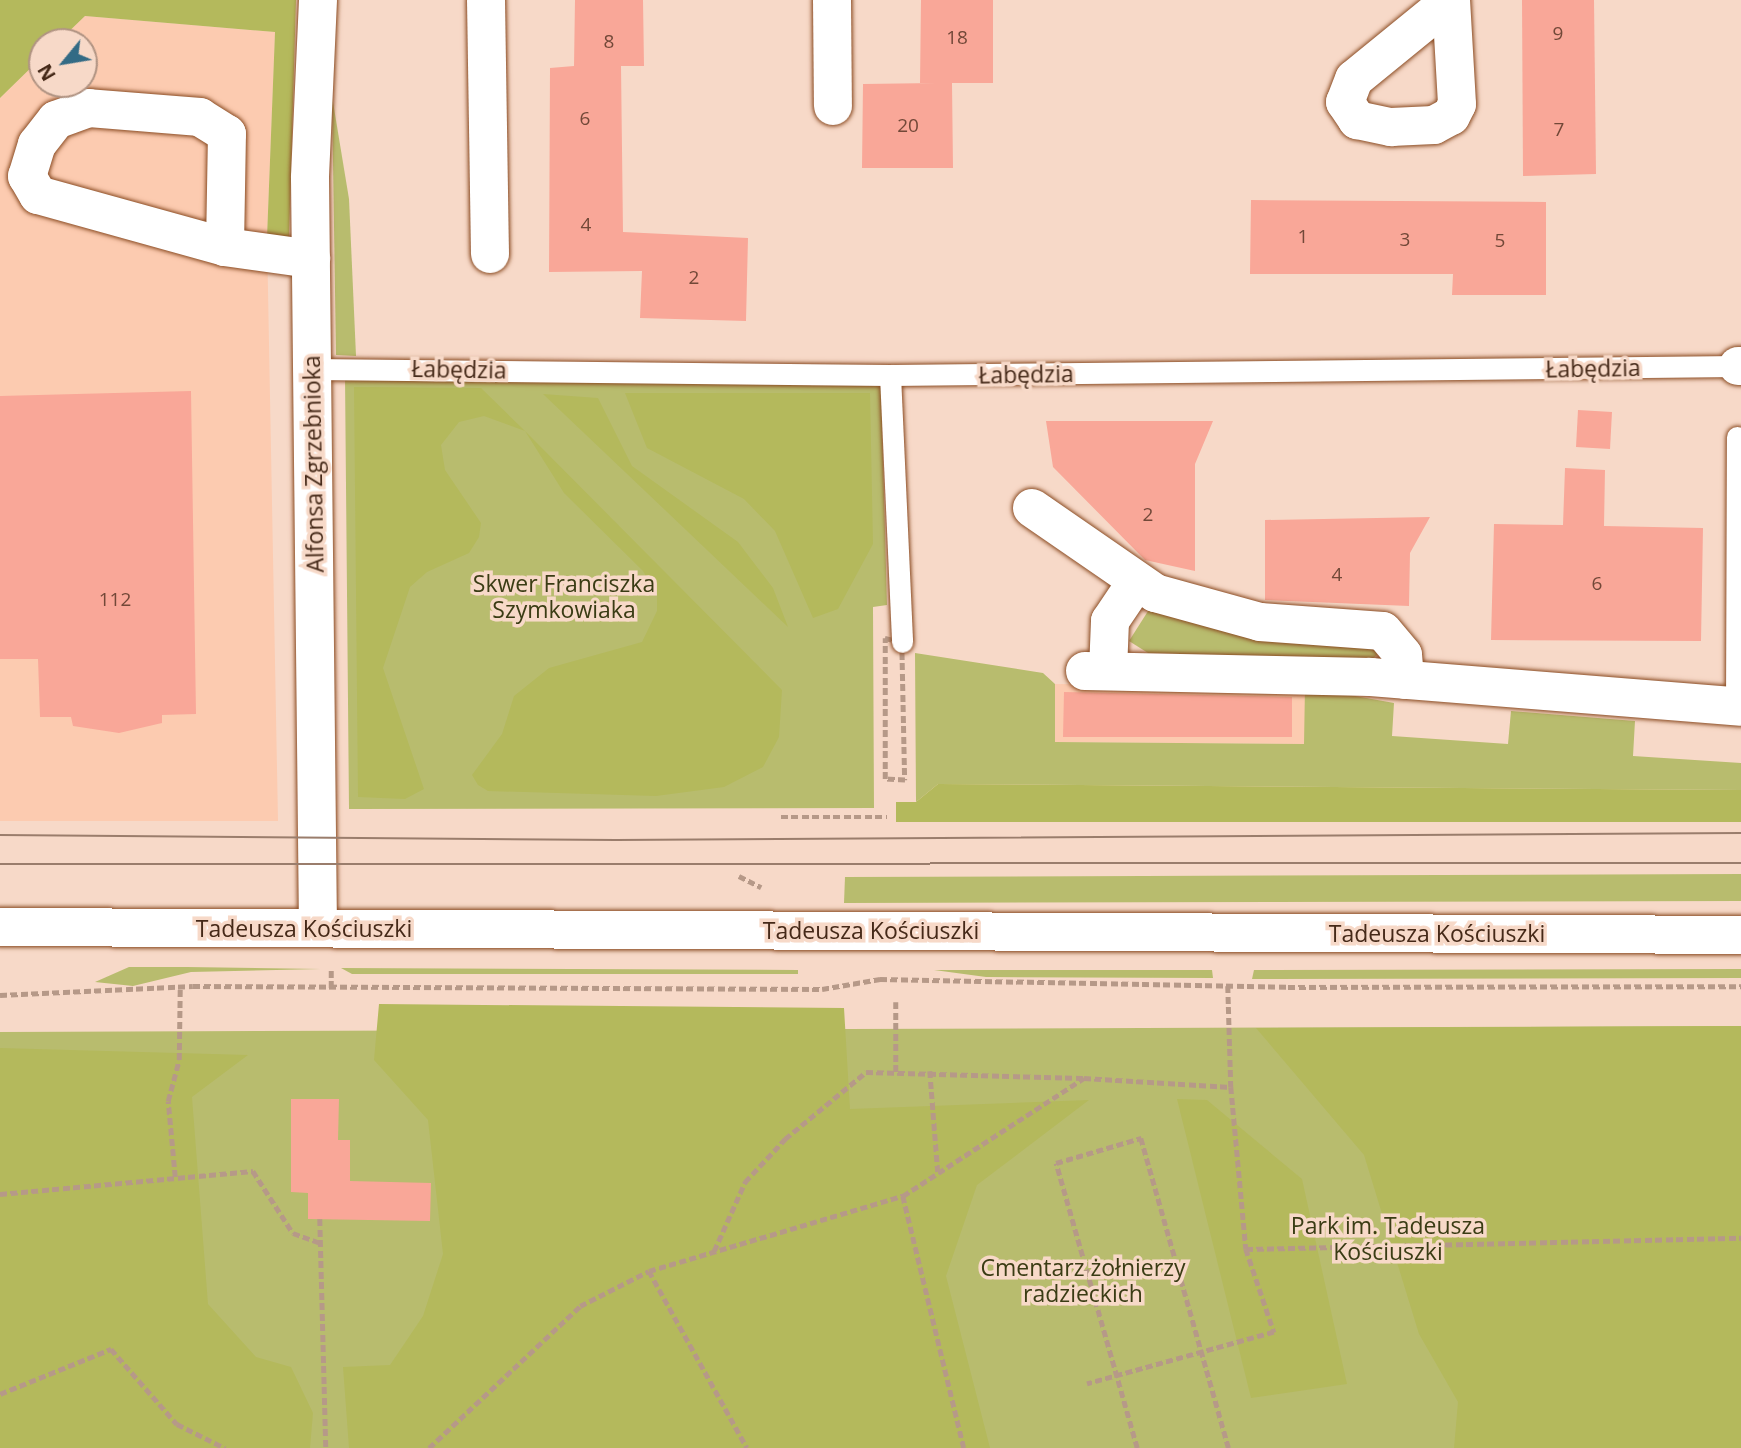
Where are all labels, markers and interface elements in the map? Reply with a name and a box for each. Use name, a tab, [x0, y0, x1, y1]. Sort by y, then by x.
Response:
house number: 9	[1553, 23, 1563, 45]
house number: 18	[946, 27, 968, 49]
north arrow	[28, 28, 98, 98]
house number: 8	[604, 31, 614, 53]
text: N	[31, 59, 62, 86]
house number: 6	[580, 108, 590, 130]
house number: 20	[897, 115, 919, 137]
house number: 7	[1554, 119, 1564, 141]
house number: 4	[581, 214, 591, 236]
house number: 1	[1298, 226, 1308, 248]
house number: 3	[1400, 229, 1410, 251]
house number: 5	[1495, 230, 1505, 252]
house number: 2	[689, 267, 699, 289]
street label: Łabędzia	[1545, 353, 1641, 383]
street label: Łabędzia	[411, 354, 507, 384]
street label: Alfonsa Zgrzebnioka	[297, 355, 329, 573]
street label: Łabędzia	[978, 359, 1074, 389]
house number: 2	[1143, 504, 1153, 526]
house number: 4	[1332, 564, 1342, 586]
park label: Skwer Franciszka Szymkowiaka	[473, 569, 655, 623]
house number: 6	[1592, 573, 1602, 595]
house number: 112	[99, 589, 131, 611]
street label: Tadeusza Kościuszki	[196, 914, 412, 942]
street label: Tadeusza Kościuszki	[763, 916, 979, 944]
street label: Tadeusza Kościuszki	[1329, 919, 1545, 947]
park label: Park im. Tadeusza Kościuszki	[1291, 1211, 1485, 1265]
park label: Cmentarz żołnierzy radzieckich	[981, 1253, 1185, 1307]

